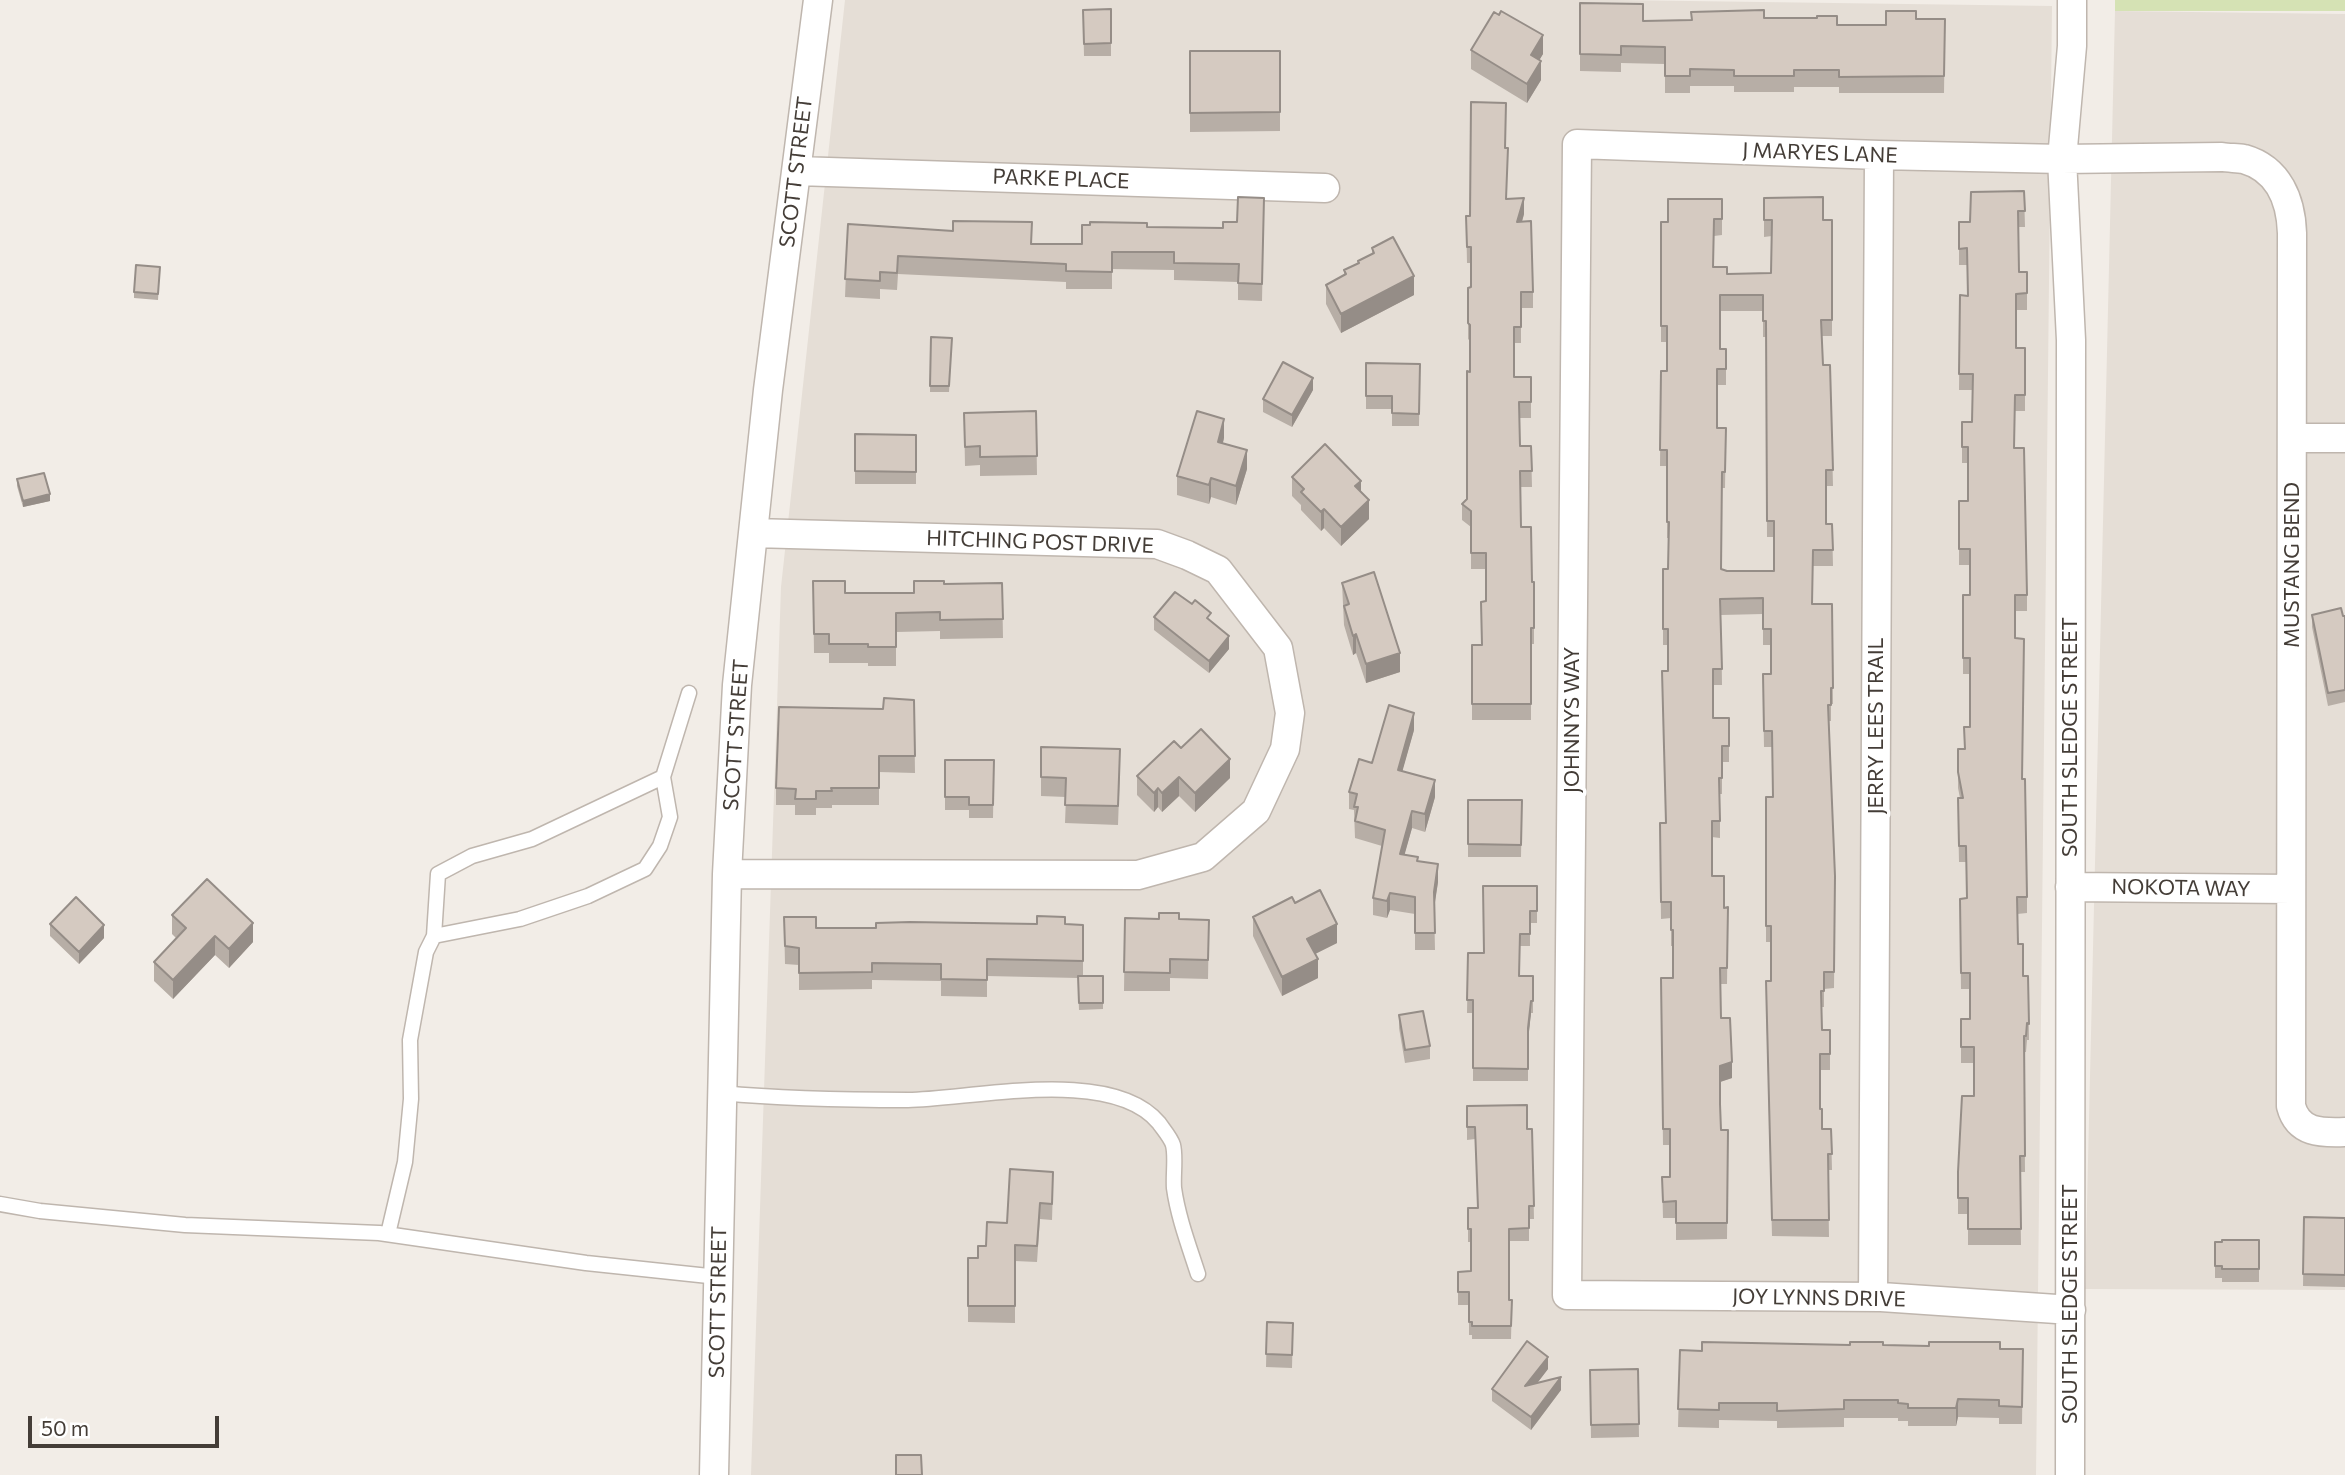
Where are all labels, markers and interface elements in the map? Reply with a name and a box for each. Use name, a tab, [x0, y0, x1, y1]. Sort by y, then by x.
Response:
street label: SCOTT STREET	[774, 95, 818, 249]
street label: J MARYES LANE	[1742, 138, 1898, 168]
street label: PARKE PLACE	[992, 164, 1130, 194]
street label: MUSTANG BEND	[2279, 482, 2305, 648]
street label: HITCHING POST DRIVE	[926, 525, 1154, 559]
street label: SOUTH SLEDGE STREET	[2057, 617, 2083, 857]
street label: JERRY LEES TRAIL	[1863, 637, 1889, 815]
street label: JOHNNYS WAY	[1559, 647, 1585, 793]
street label: SCOTT STREET	[718, 658, 754, 812]
street label: NOKOTA WAY	[2111, 874, 2251, 902]
street label: SOUTH SLEDGE STREET	[2057, 1184, 2083, 1424]
street label: SCOTT STREET	[704, 1226, 732, 1378]
street label: JOY LYNNS DRIVE	[1732, 1284, 1906, 1312]
scale bar	[32, 1402, 222, 1446]
text: 50 m	[41, 1415, 89, 1440]

